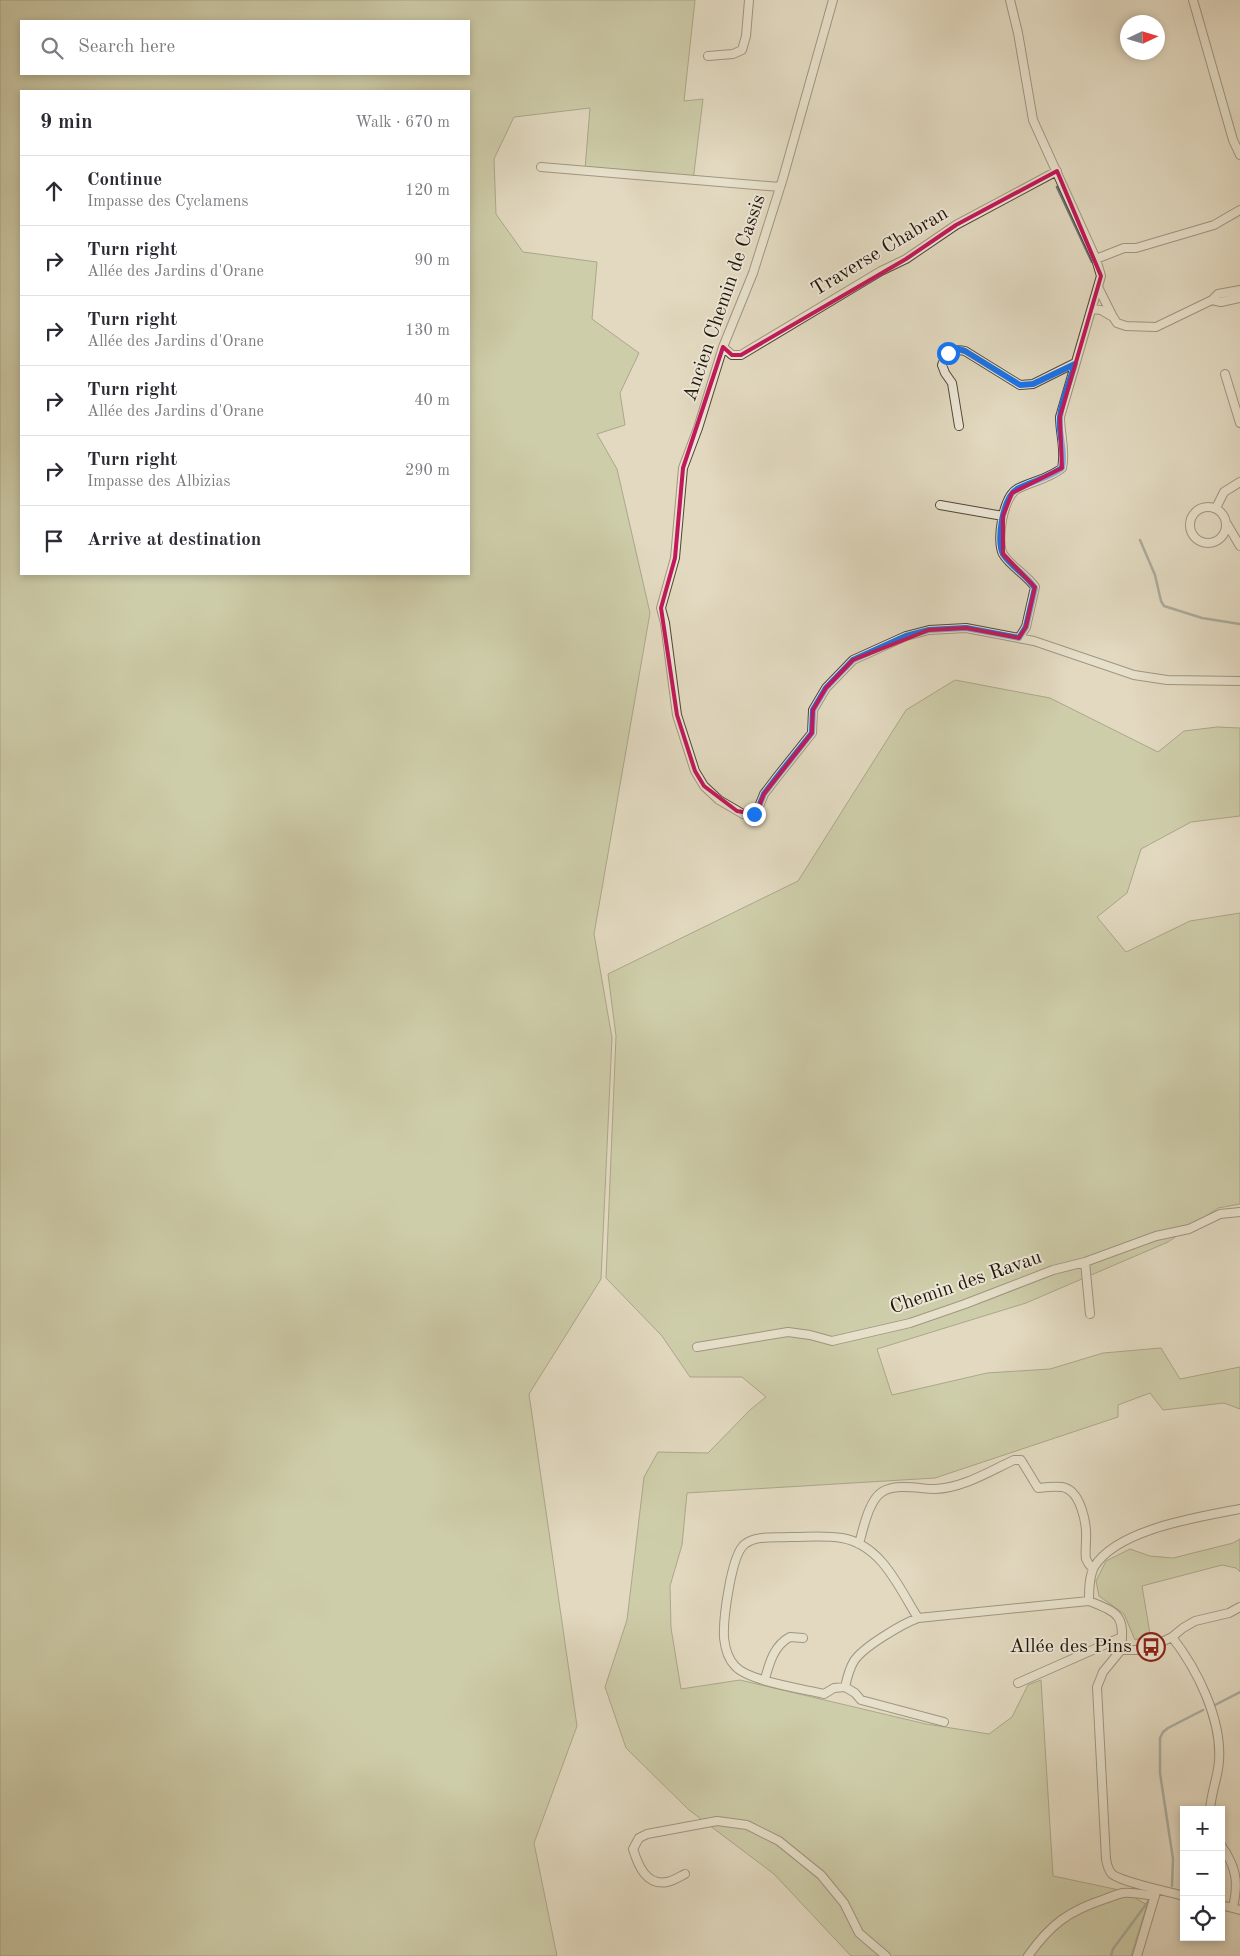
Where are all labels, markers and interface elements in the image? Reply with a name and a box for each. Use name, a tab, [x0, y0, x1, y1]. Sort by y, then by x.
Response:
north arrow	[1120, 15, 1165, 60]
search box	[20, 20, 470, 75]
icon: search	[38, 34, 66, 62]
text: Search here	[78, 38, 175, 57]
text: 9 min	[40, 112, 93, 133]
text: Walk · 670 m	[355, 115, 450, 131]
text: Continue	[87, 171, 162, 190]
icon: ahead	[40, 177, 68, 205]
text: 120 m	[405, 183, 450, 199]
street label: Ancien Chemin de Cassis	[680, 192, 770, 404]
text: Impasse des Cyclamens	[87, 194, 248, 210]
street label: Traverse Chabran	[808, 203, 952, 301]
text: Turn right	[87, 241, 177, 260]
icon: right	[40, 247, 68, 275]
text: 90 m	[414, 253, 450, 269]
text: Allée des Jardins d'Orane	[87, 264, 264, 280]
text: Turn right	[87, 311, 177, 330]
icon: right	[40, 317, 68, 345]
text: 130 m	[405, 323, 450, 339]
text: Allée des Jardins d'Orane	[87, 334, 264, 350]
route start	[937, 342, 960, 365]
text: Turn right	[87, 381, 177, 400]
icon: right	[40, 387, 68, 415]
text: 40 m	[414, 393, 450, 409]
text: Allée des Jardins d'Orane	[87, 404, 264, 420]
text: Turn right	[87, 451, 177, 470]
icon: right	[40, 457, 68, 485]
text: 290 m	[405, 463, 450, 479]
text: Impasse des Albizias	[87, 474, 230, 490]
icon: arrive	[40, 527, 68, 555]
text: Arrive at destination	[87, 531, 261, 550]
route end	[743, 803, 766, 826]
street label: Chemin des Ravau	[887, 1248, 1045, 1318]
bus stop icon: Allée des Pins	[1136, 1632, 1166, 1662]
place label: Allée des Pins	[1010, 1637, 1132, 1657]
map controls	[1180, 1806, 1225, 1941]
button: +	[1180, 1806, 1225, 1851]
button: −	[1180, 1851, 1225, 1896]
button: locate	[1180, 1896, 1225, 1941]

